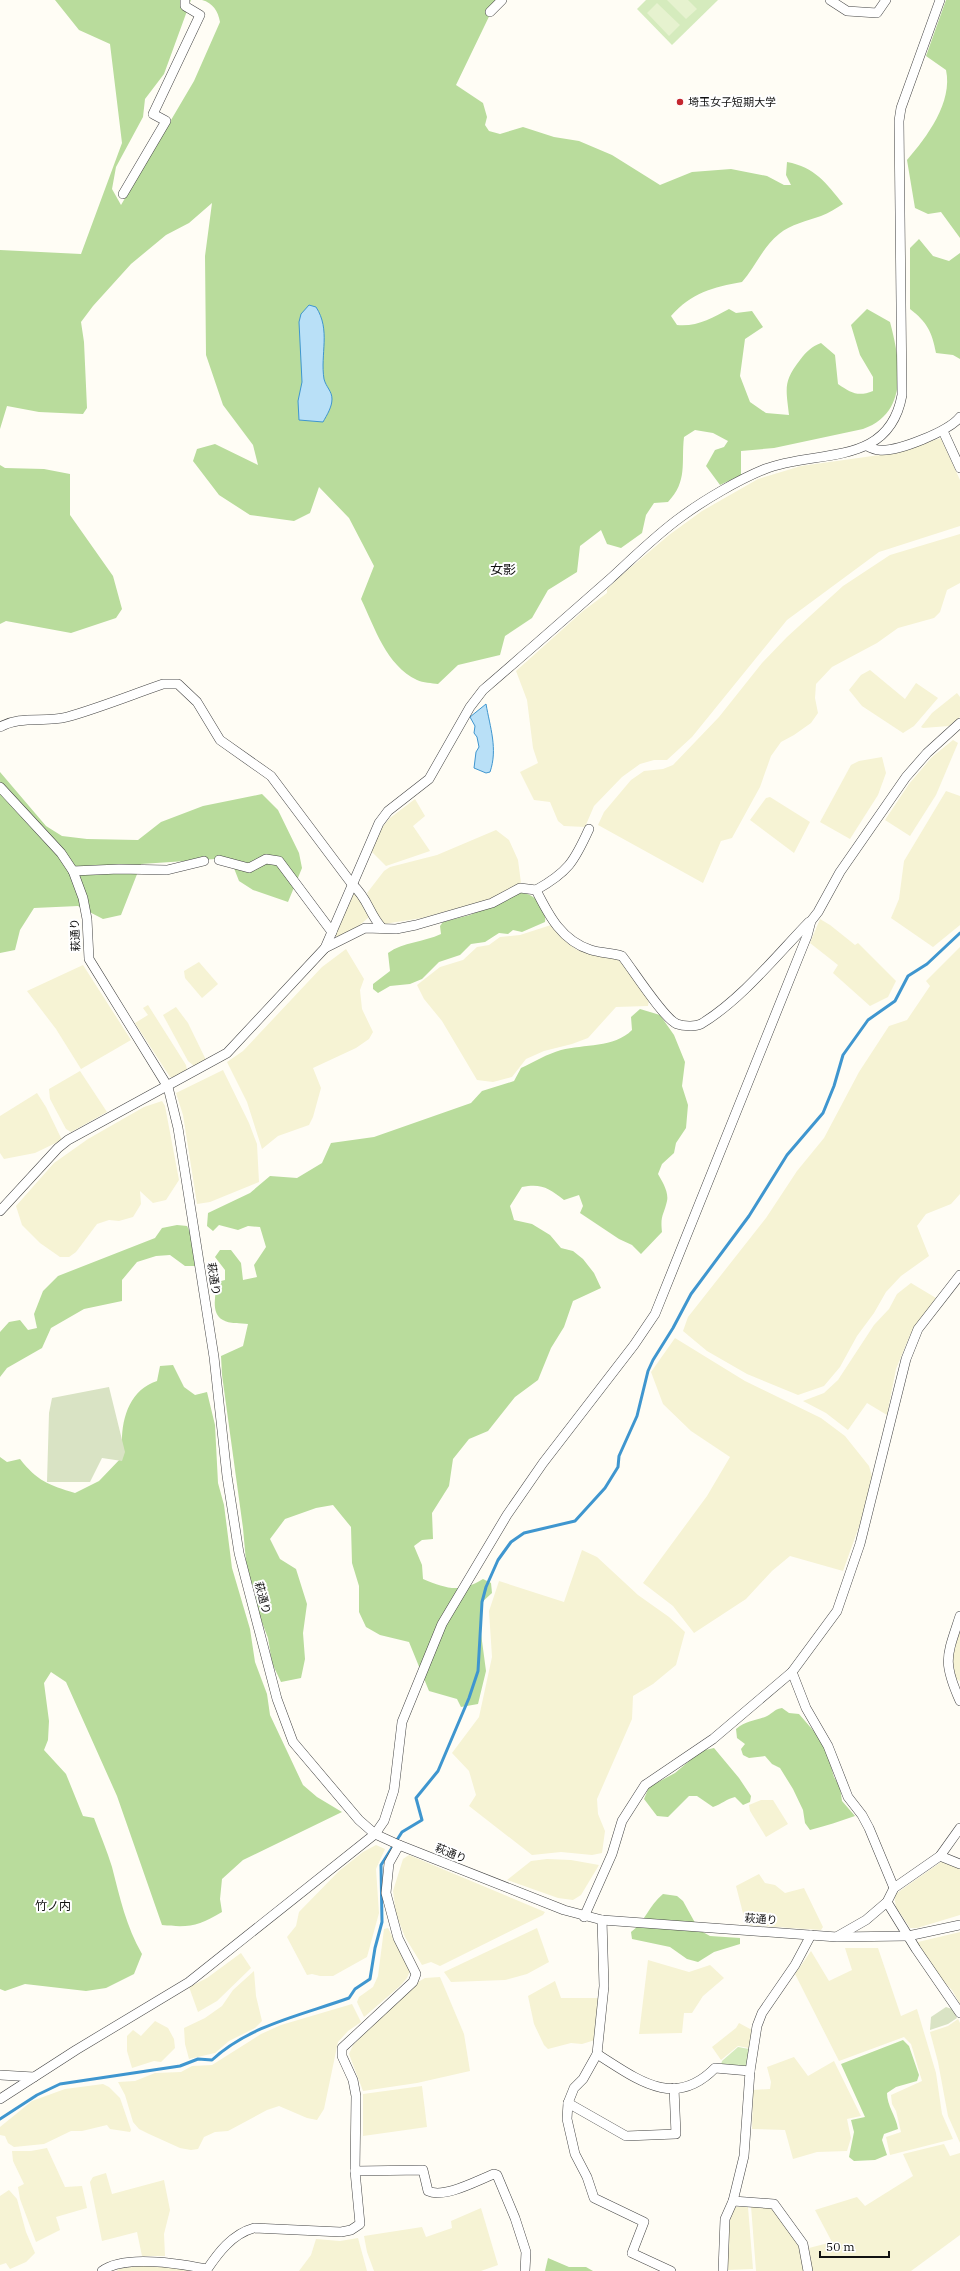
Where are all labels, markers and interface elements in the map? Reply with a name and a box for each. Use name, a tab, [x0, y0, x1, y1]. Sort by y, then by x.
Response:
place label: 埼玉女子短期大学	[688, 95, 776, 109]
marker: 埼玉女子短期大学	[675, 97, 685, 107]
district label: 女影	[490, 561, 516, 578]
street label: 萩通り	[67, 918, 83, 952]
street label: 萩通り	[205, 1262, 223, 1296]
street label: 萩通り	[252, 1580, 274, 1616]
street label: 萩通り	[433, 1840, 469, 1866]
district label: 竹ノ内	[35, 1898, 71, 1913]
street label: 萩通り	[744, 1911, 778, 1927]
scale bar	[820, 2233, 889, 2259]
text: 50 m	[826, 2239, 855, 2254]

